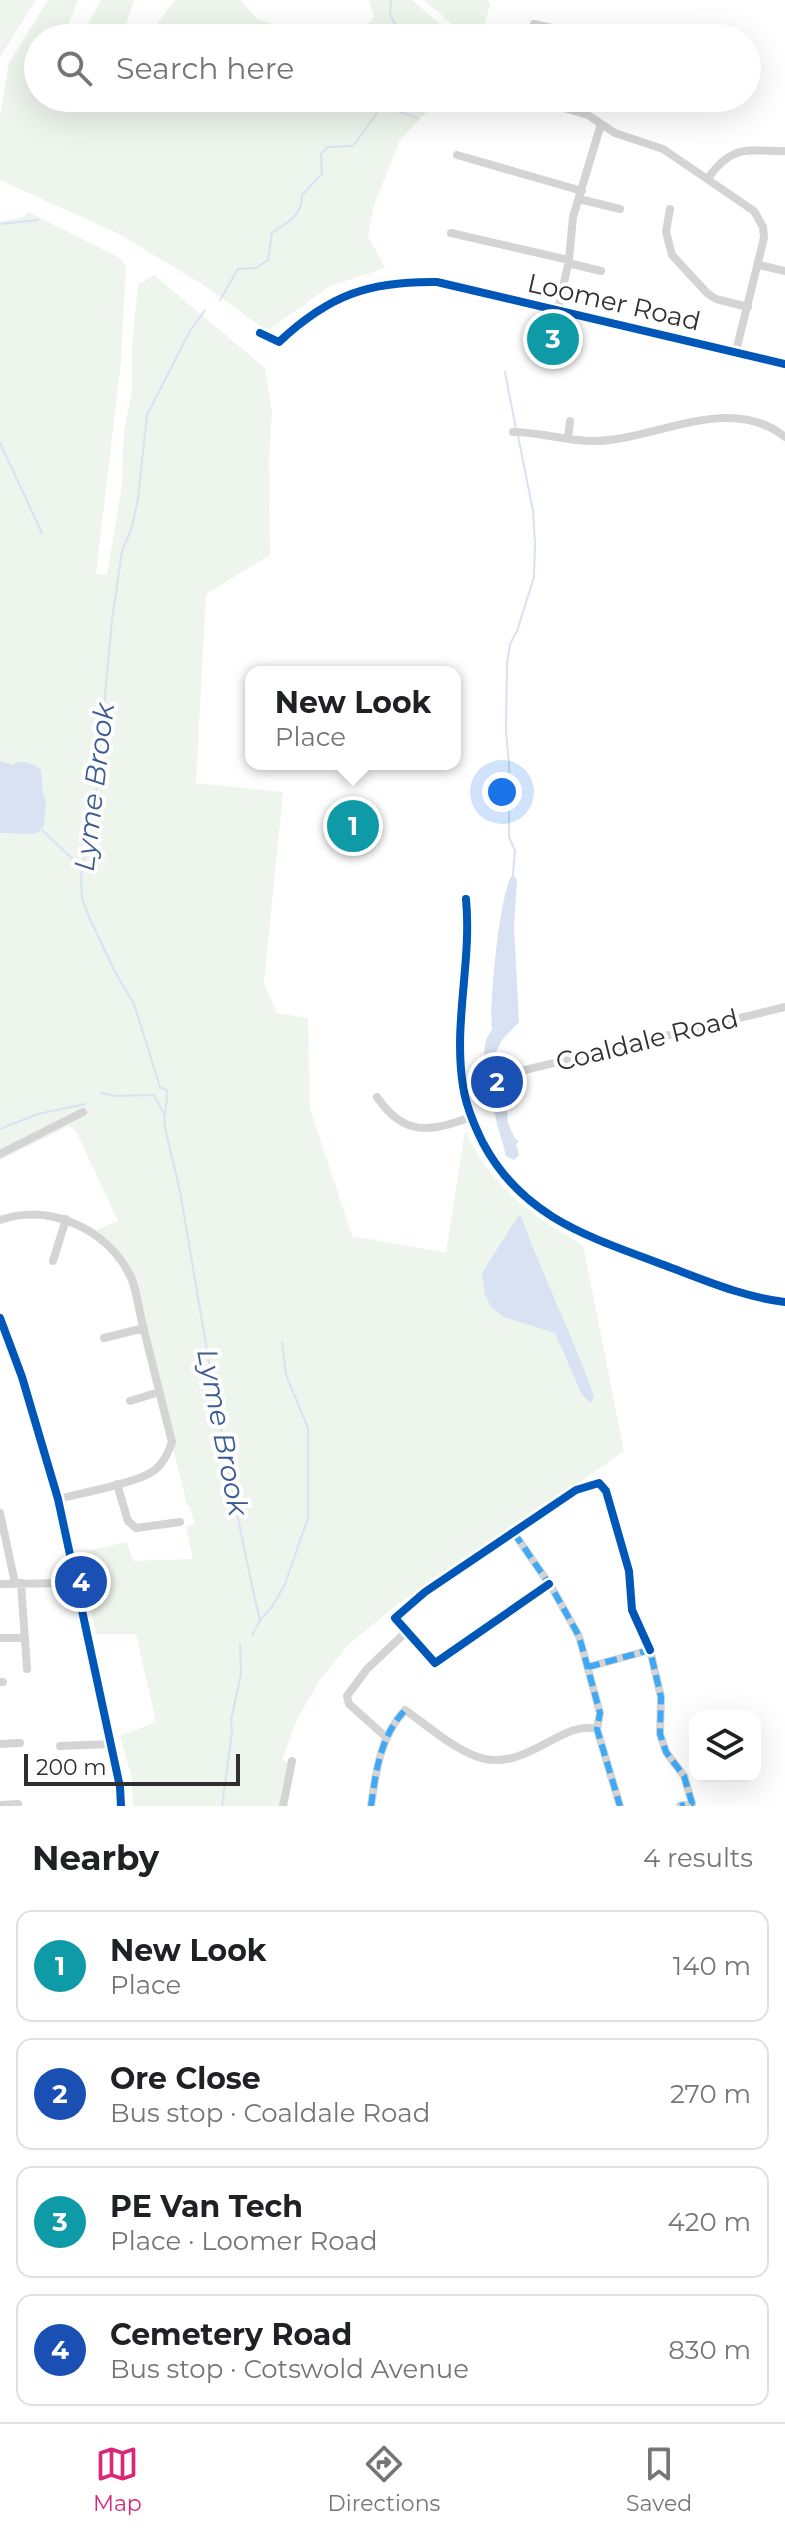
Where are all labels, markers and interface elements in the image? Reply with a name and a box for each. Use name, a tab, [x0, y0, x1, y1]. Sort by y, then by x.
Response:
search box	[24, 24, 761, 112]
icon: search	[52, 46, 96, 90]
text: Search here	[116, 50, 294, 87]
street label: Loomer Road	[525, 267, 703, 337]
pin: 3	[527, 309, 579, 369]
popup	[245, 666, 461, 770]
text: New Look	[275, 684, 431, 721]
water label: Lyme Brook	[67, 700, 121, 873]
text: Place	[275, 721, 346, 753]
your location	[482, 772, 522, 812]
pin: 1	[327, 796, 379, 856]
street label: Coaldale Road	[552, 1002, 742, 1078]
pin: 2	[471, 1052, 523, 1112]
water label: Lyme Brook	[190, 1346, 256, 1520]
pin: 4	[55, 1552, 107, 1612]
map controls	[689, 1710, 761, 1782]
button: layers	[689, 1710, 761, 1782]
scale bar	[24, 1750, 240, 1786]
text: 200 m	[36, 1754, 107, 1781]
text: Nearby	[32, 1837, 159, 1879]
text: 4 results	[643, 1842, 753, 1874]
text: New Look	[110, 1932, 266, 1969]
text: 1	[55, 1950, 65, 1982]
text: 140 m	[673, 1950, 751, 1982]
text: Place	[110, 1969, 181, 2001]
text: Ore Close	[110, 2060, 261, 2097]
text: 2	[52, 2078, 68, 2110]
text: 270 m	[670, 2078, 751, 2110]
text: Bus stop · Coaldale Road	[110, 2097, 430, 2129]
text: PE Van Tech	[110, 2188, 303, 2225]
text: 3	[52, 2206, 68, 2238]
text: 420 m	[668, 2206, 751, 2238]
text: Place · Loomer Road	[110, 2225, 378, 2257]
text: Cemetery Road	[110, 2316, 352, 2353]
text: 4	[51, 2334, 69, 2366]
text: 830 m	[668, 2334, 751, 2366]
text: Bus stop · Cotswold Avenue	[110, 2353, 469, 2385]
tab: Map	[93, 2442, 142, 2517]
tab: Directions	[328, 2442, 440, 2517]
tab: Saved	[626, 2442, 692, 2517]

